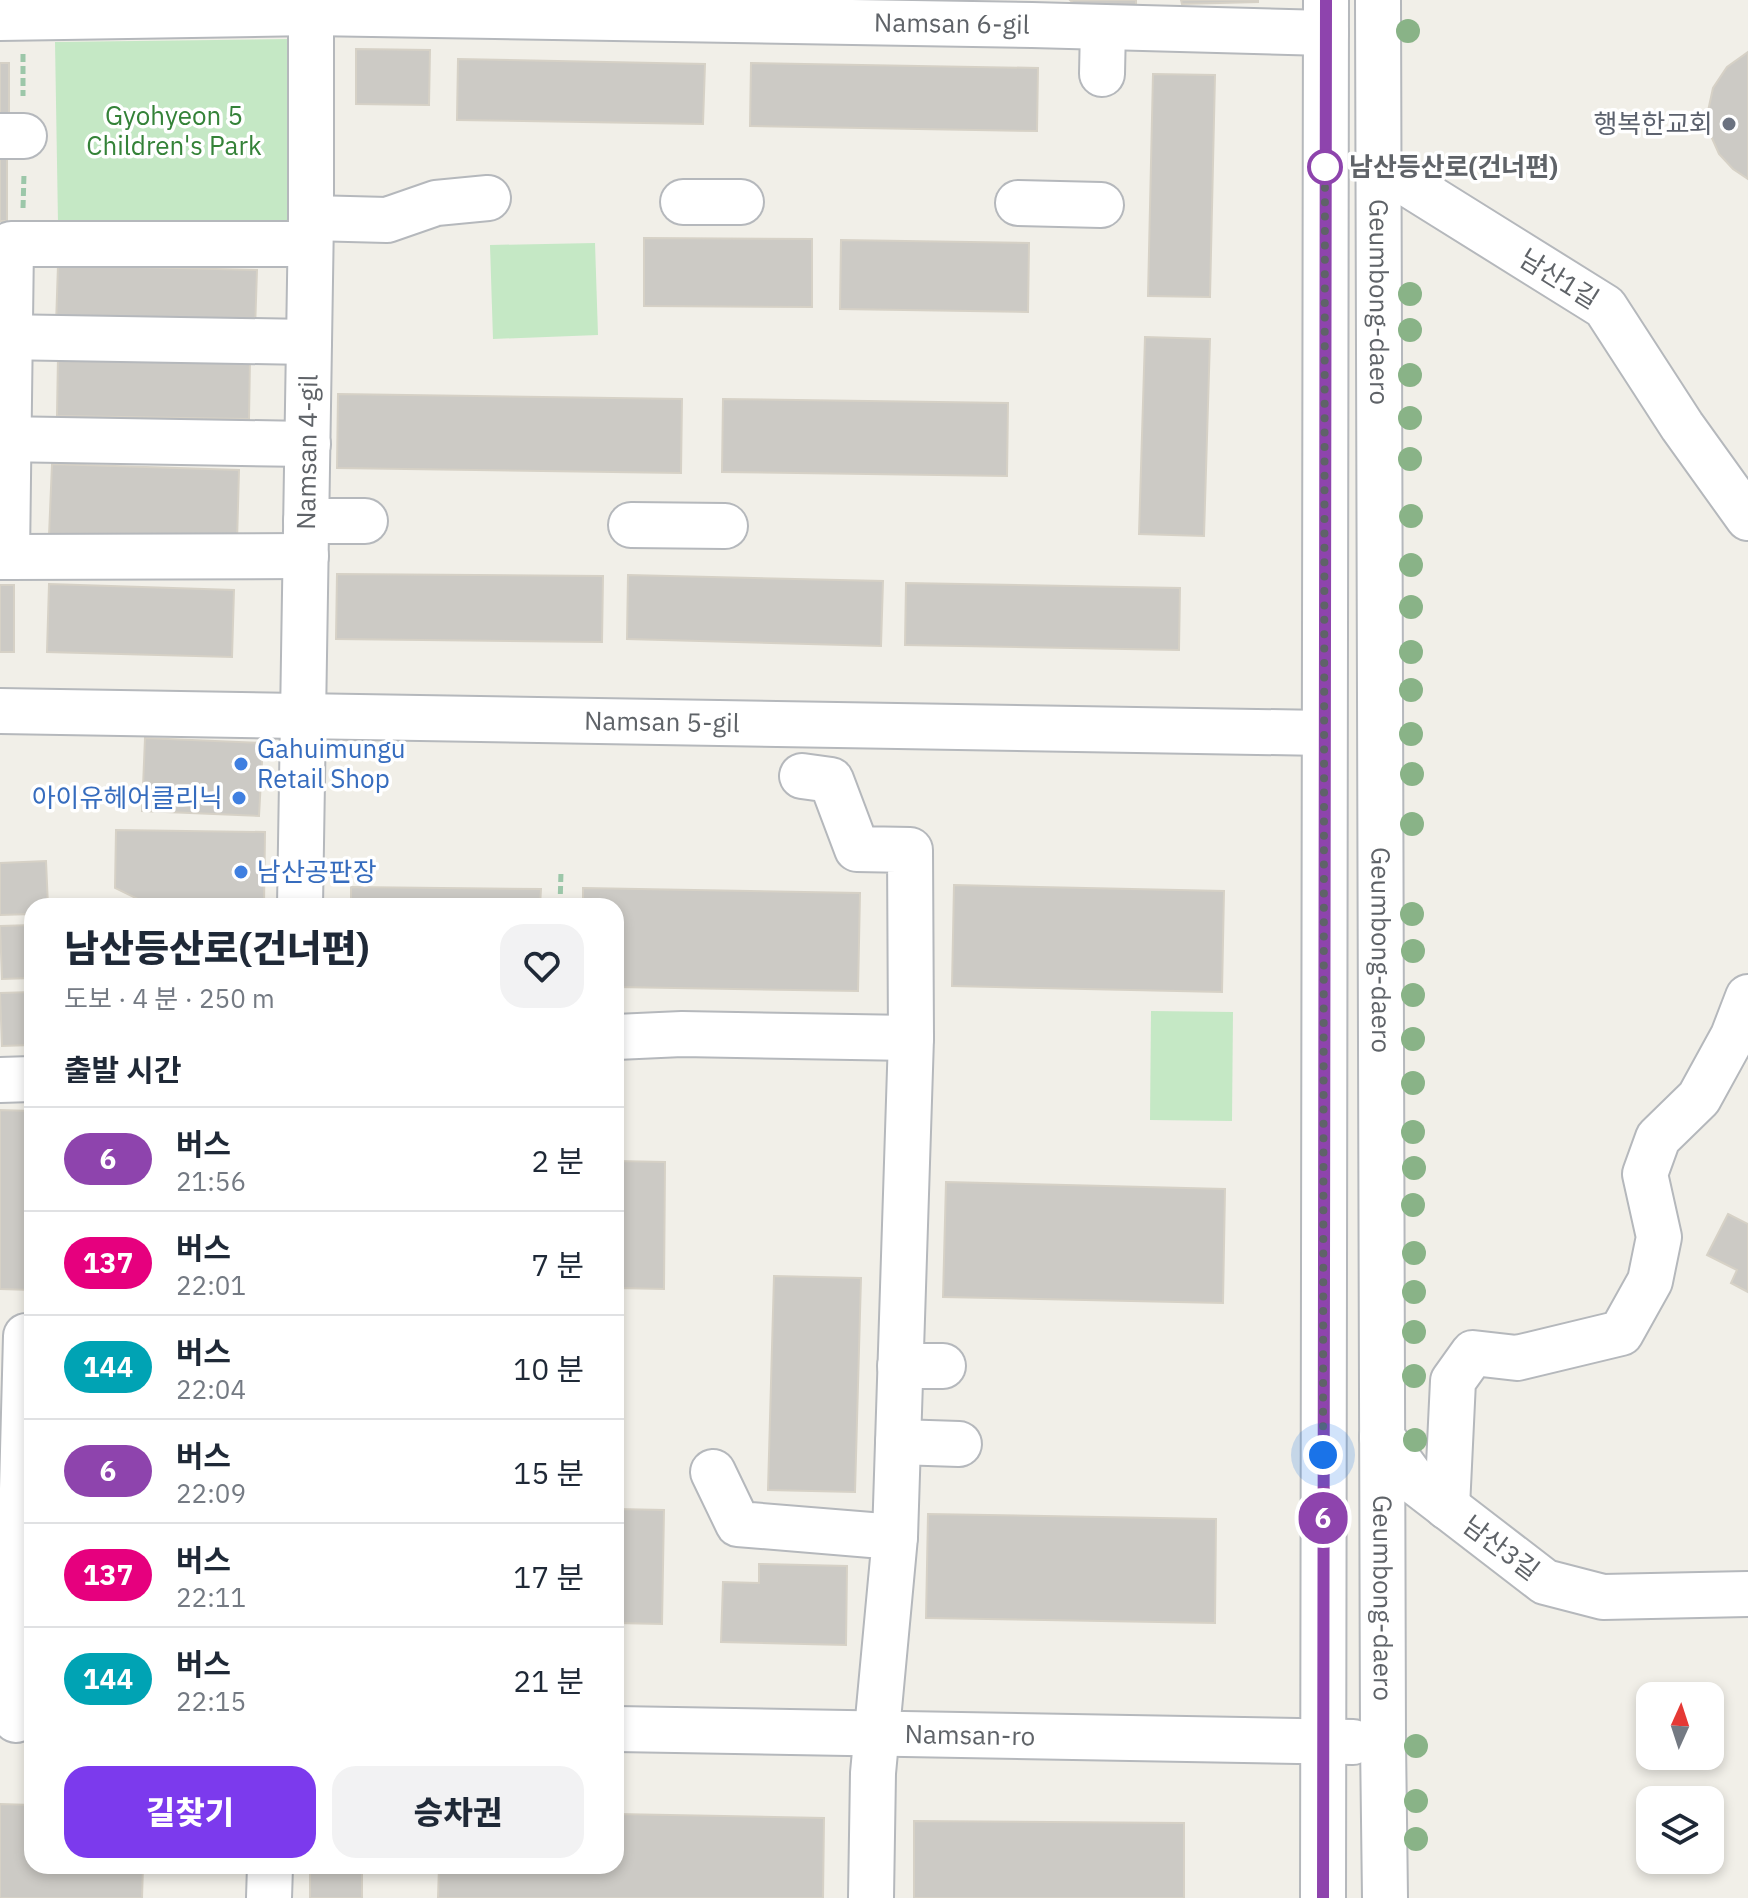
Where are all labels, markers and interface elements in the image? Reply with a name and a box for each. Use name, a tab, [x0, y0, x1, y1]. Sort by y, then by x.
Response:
street label: Namsan 6-gil	[874, 4, 1030, 41]
park label: Gyohyeon 5 Children's Park	[86, 98, 262, 162]
place label: 행복한교회	[1593, 106, 1713, 140]
marker: 행복한교회	[1720, 115, 1738, 133]
place label: 남산등산로(건너편)	[1349, 149, 1558, 183]
marker: 남산등산로(건너편)	[1308, 150, 1342, 184]
street label: Geumbong-daero	[1363, 199, 1397, 405]
street label: 남산1길	[1513, 241, 1606, 316]
street label: Namsan 4-gil	[288, 374, 325, 530]
street label: Namsan 5-gil	[584, 703, 740, 739]
place label: Gahuimungu Retail Shop	[257, 731, 406, 795]
marker: Gahuimungu Retail Shop	[232, 755, 250, 773]
place label: 아이유헤어클리닉	[32, 780, 223, 814]
marker: 아이유헤어클리닉	[230, 789, 248, 807]
street label: Geumbong-daero	[1364, 847, 1399, 1053]
place label: 남산공판장	[257, 854, 377, 888]
marker: 남산공판장	[232, 863, 250, 881]
text: 남산등산로(건너편)	[64, 923, 369, 972]
button: heart	[500, 924, 584, 1008]
text: 도보 · 4 분 · 250 m	[64, 981, 275, 1015]
text: 출발 시간	[64, 1050, 181, 1089]
text: 버스	[176, 1124, 231, 1163]
text: 6	[100, 1140, 116, 1177]
text: 2 분	[531, 1141, 584, 1180]
text: 21:56	[176, 1164, 246, 1198]
text: 버스	[176, 1228, 231, 1267]
text: 137	[83, 1244, 133, 1281]
text: 7 분	[531, 1245, 584, 1284]
text: 22:01	[176, 1268, 246, 1302]
text: 버스	[176, 1332, 231, 1371]
text: 144	[83, 1348, 133, 1385]
text: 10 분	[513, 1349, 584, 1388]
text: 22:04	[176, 1372, 246, 1406]
your location	[1303, 1435, 1343, 1475]
text: 버스	[176, 1436, 231, 1475]
text: 6	[100, 1452, 116, 1489]
text: 15 분	[513, 1453, 584, 1492]
text: 22:09	[176, 1476, 246, 1510]
line badge: 6	[1297, 1492, 1349, 1544]
street label: Geumbong-daero	[1366, 1495, 1401, 1701]
text: 6	[1315, 1499, 1331, 1536]
street label: 남산3길	[1456, 1507, 1547, 1587]
text: 버스	[176, 1540, 231, 1579]
text: 137	[83, 1556, 133, 1593]
text: 17 분	[513, 1557, 584, 1596]
text: 22:11	[176, 1580, 246, 1614]
text: 버스	[176, 1644, 231, 1683]
text: 144	[83, 1660, 133, 1697]
text: 21 분	[513, 1661, 584, 1700]
north arrow	[1636, 1682, 1724, 1770]
map controls	[1636, 1682, 1724, 1874]
text: 22:15	[176, 1684, 246, 1718]
street label: Namsan-ro	[904, 1716, 1036, 1752]
button: 길찾기	[64, 1766, 316, 1858]
button: 승차권	[332, 1766, 584, 1858]
button: layers	[1636, 1786, 1724, 1874]

